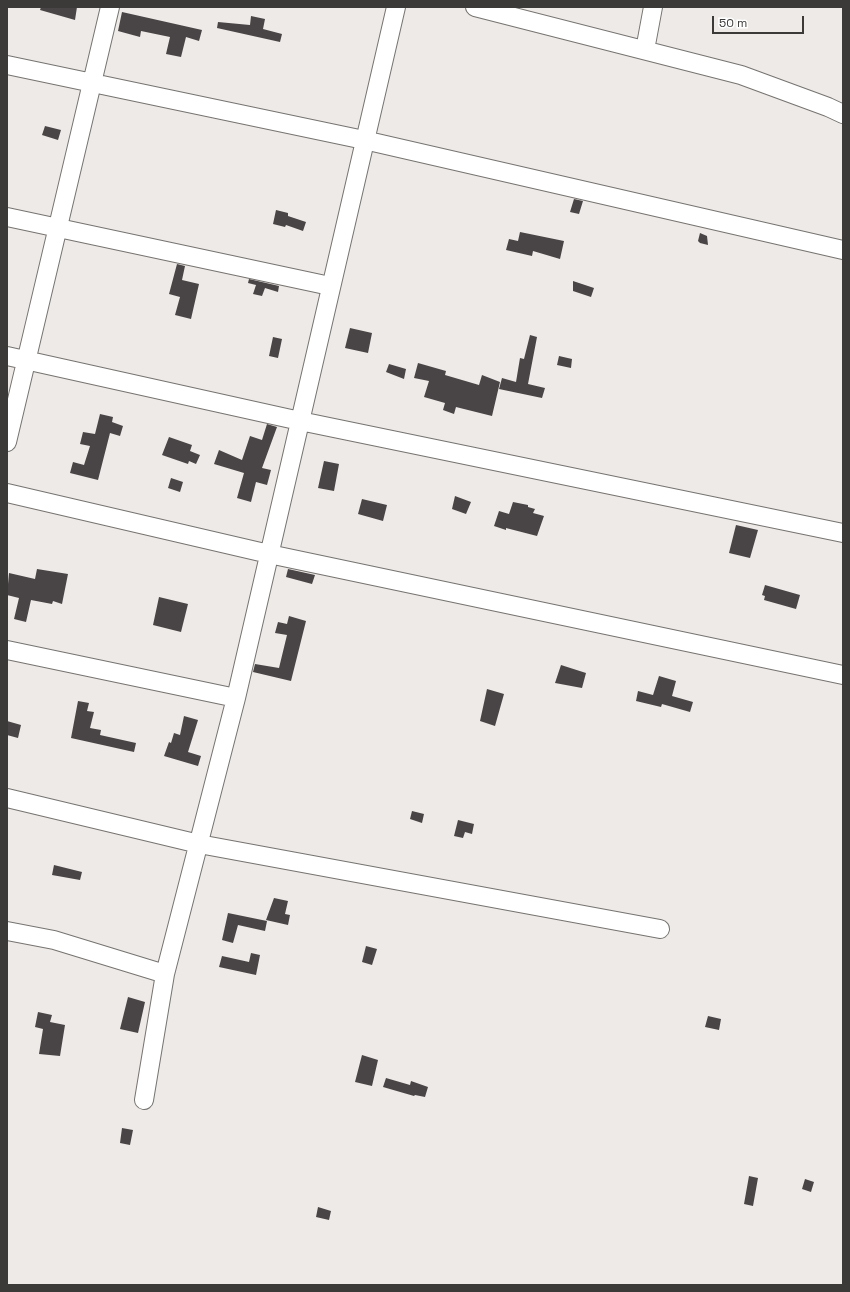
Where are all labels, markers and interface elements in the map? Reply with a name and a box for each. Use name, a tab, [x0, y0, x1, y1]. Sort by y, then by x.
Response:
scale bar	[714, 8, 806, 34]
text: 50 m	[719, 15, 747, 31]

